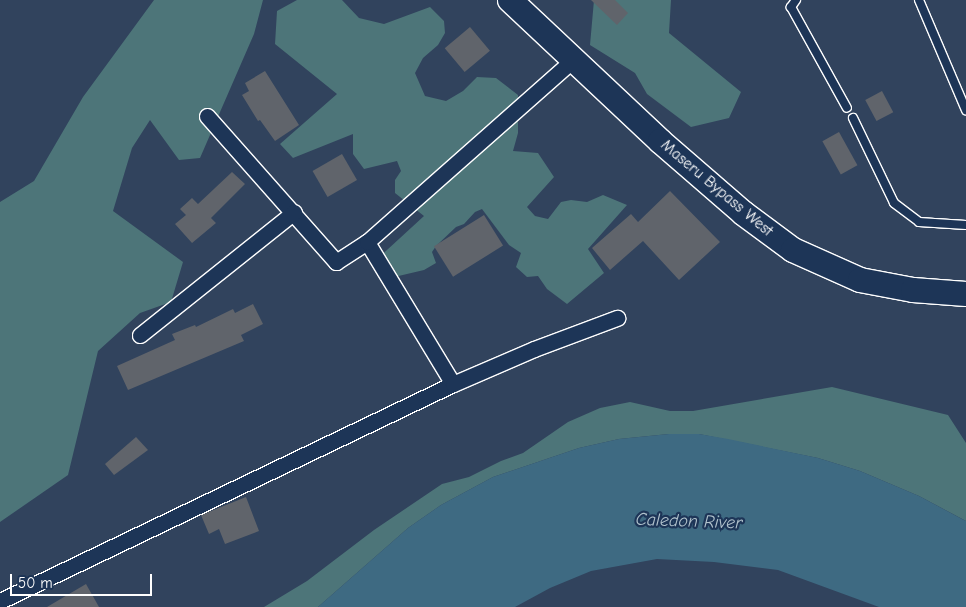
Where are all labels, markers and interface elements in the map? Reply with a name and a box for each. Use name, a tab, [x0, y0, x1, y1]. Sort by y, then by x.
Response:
street label: Maseru Bypass West	[657, 135, 777, 241]
water label: Caledon River	[635, 509, 743, 535]
scale bar	[12, 564, 155, 596]
text: 50 m	[18, 574, 53, 592]

